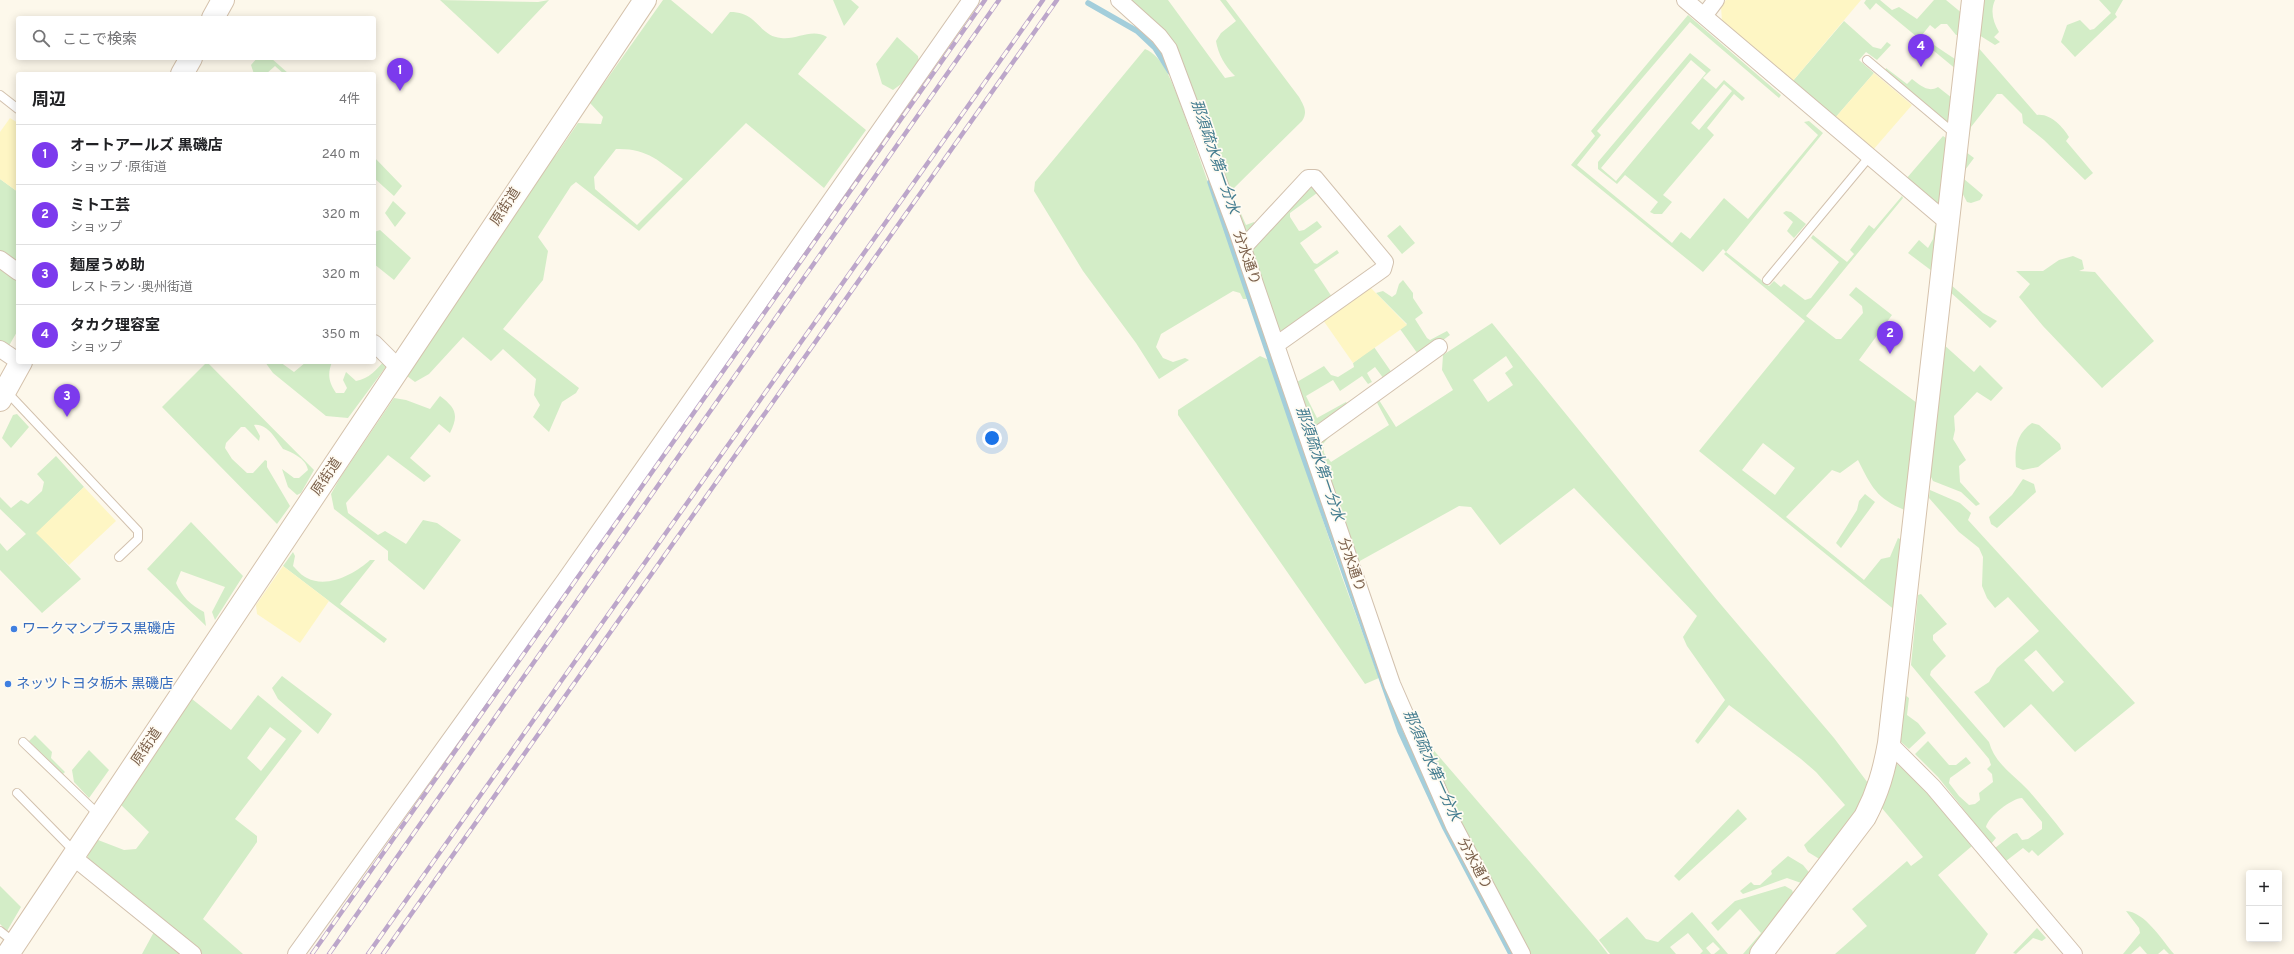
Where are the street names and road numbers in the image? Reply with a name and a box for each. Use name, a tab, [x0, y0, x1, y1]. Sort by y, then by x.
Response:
street label: 原街道	[487, 185, 525, 229]
street label: 分水通り	[1229, 229, 1263, 287]
street label: 原街道	[308, 455, 346, 499]
street label: 分水通り	[1334, 536, 1368, 594]
street label: 原街道	[128, 725, 166, 769]
street label: 分水通り	[1453, 835, 1495, 893]

